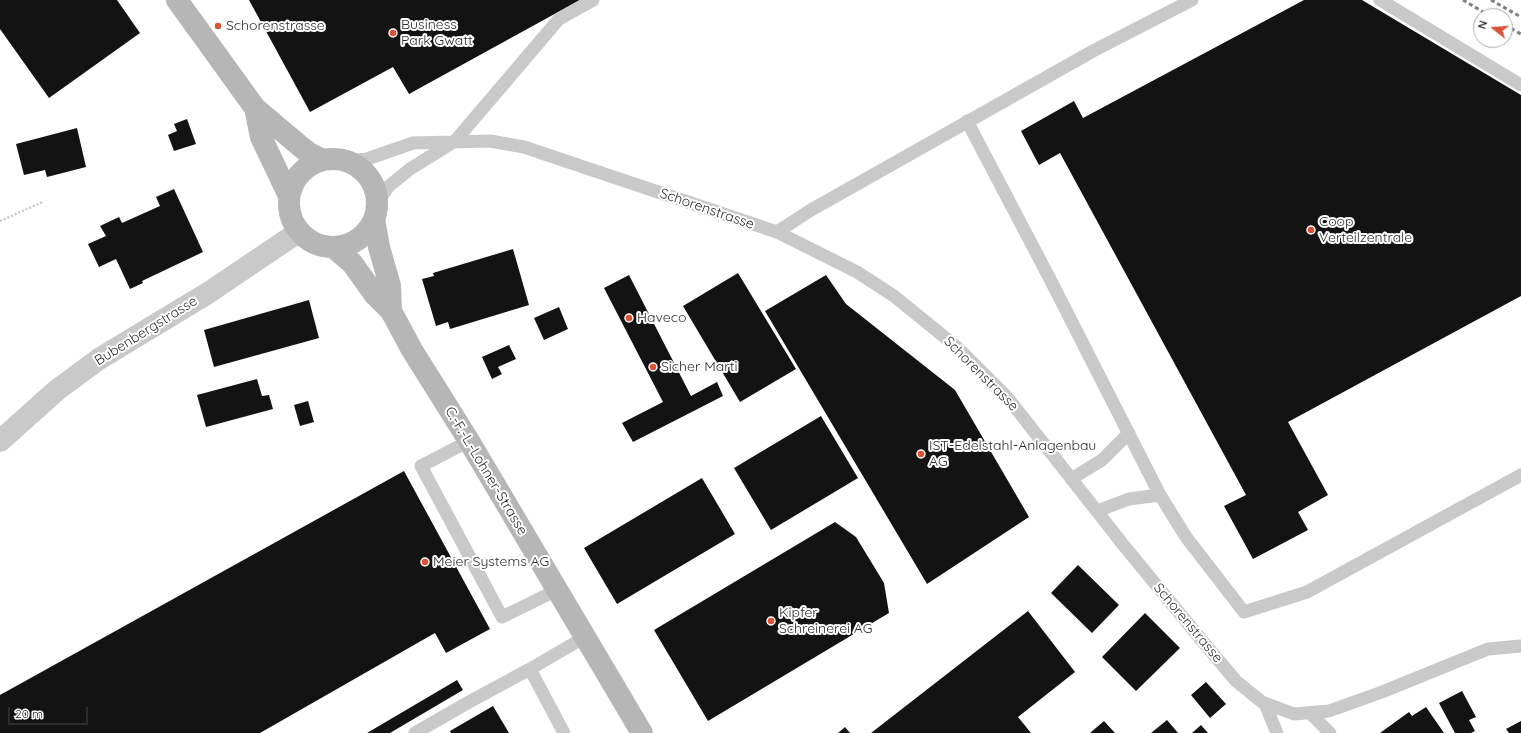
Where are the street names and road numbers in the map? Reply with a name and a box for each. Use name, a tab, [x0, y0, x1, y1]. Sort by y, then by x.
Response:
street label: Schorenstrasse	[658, 185, 756, 233]
street label: Bubenbergstrasse	[92, 293, 200, 369]
street label: Schorenstrasse	[940, 333, 1022, 415]
street label: C.-F.-L.-Lohner-Strasse	[441, 404, 531, 538]
street label: Schorenstrasse	[1150, 580, 1226, 666]

